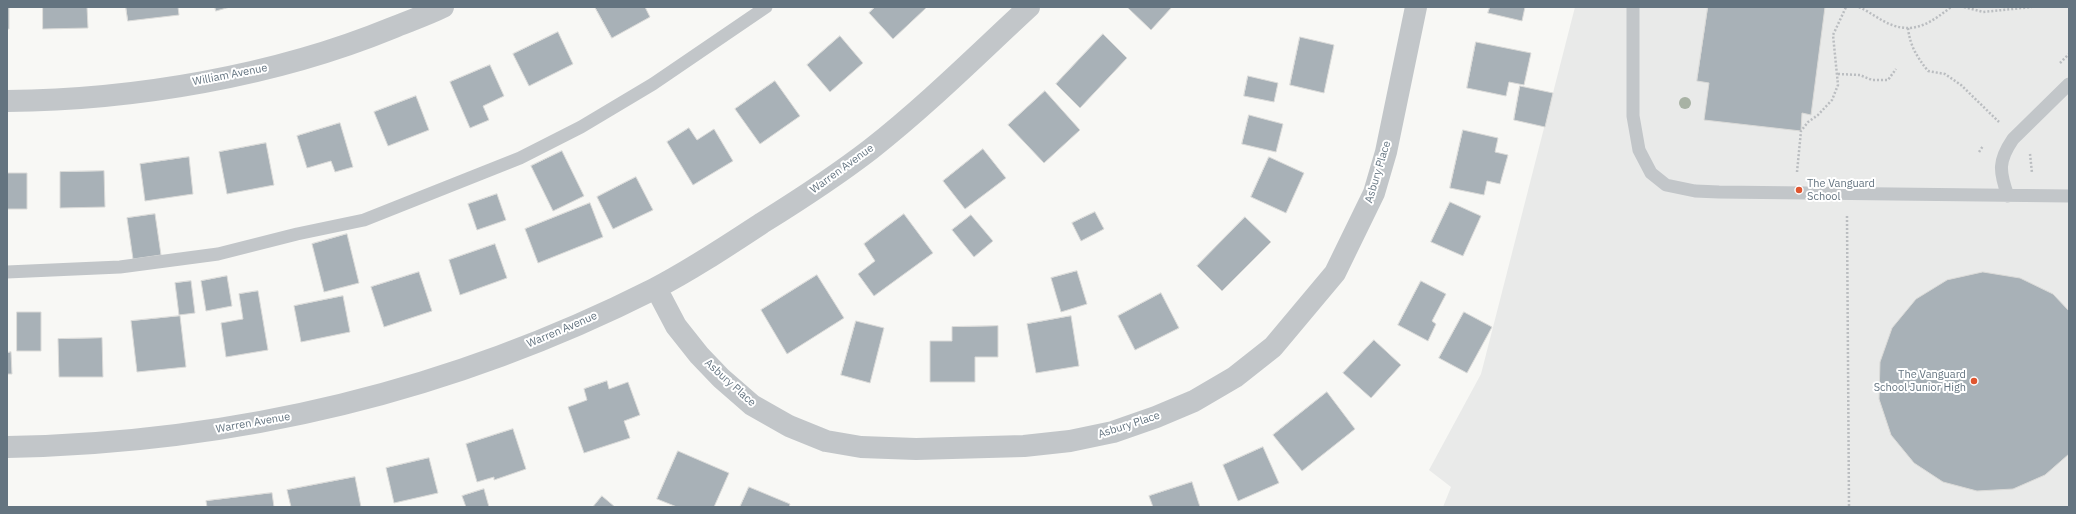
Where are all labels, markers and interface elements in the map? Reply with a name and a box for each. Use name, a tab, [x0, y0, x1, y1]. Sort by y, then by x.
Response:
street label: William Avenue	[191, 61, 269, 89]
street label: Asbury Place	[1362, 139, 1394, 205]
street label: Warren Avenue	[808, 142, 876, 196]
place label: The Vanguard School	[1807, 177, 1875, 203]
marker: The Vanguard School	[1794, 185, 1804, 195]
street label: Warren Avenue	[525, 309, 599, 351]
street label: Asbury Place	[702, 357, 758, 409]
place label: The Vanguard School Junior High	[1874, 368, 1966, 394]
marker: The Vanguard School Junior High	[1969, 376, 1979, 386]
street label: Asbury Place	[1096, 409, 1162, 441]
street label: Warren Avenue	[215, 410, 291, 436]

